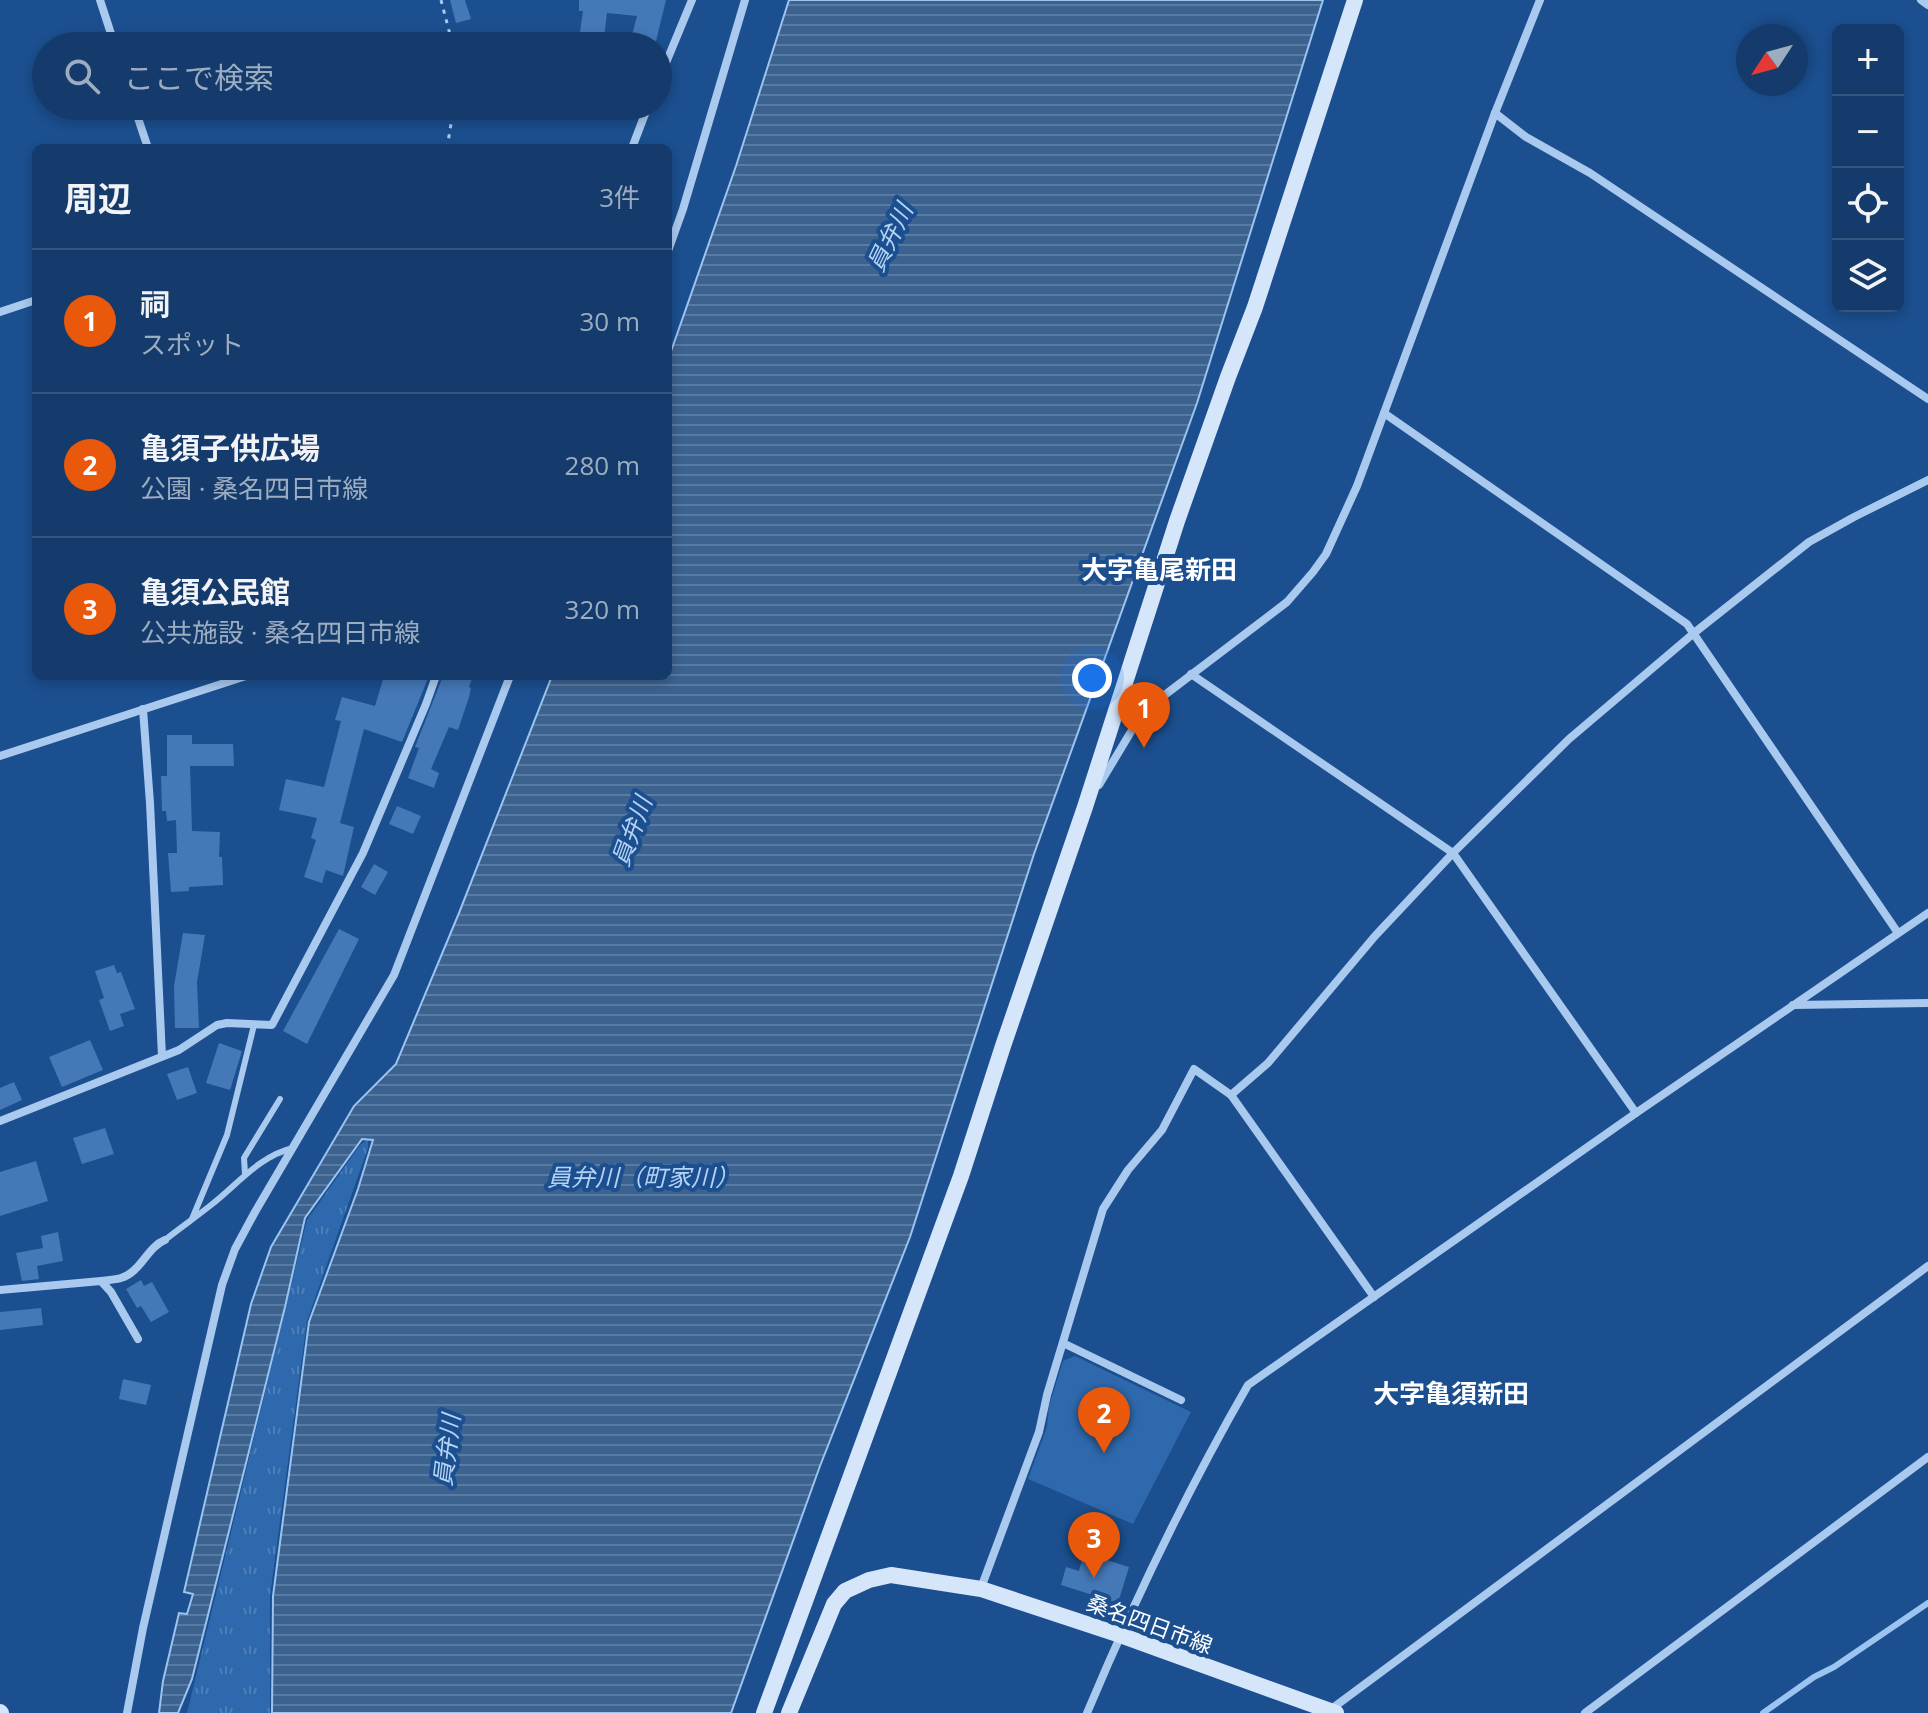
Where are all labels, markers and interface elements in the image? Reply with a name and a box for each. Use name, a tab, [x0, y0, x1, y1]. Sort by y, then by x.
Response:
north arrow	[1736, 24, 1808, 96]
map controls	[1832, 24, 1904, 312]
button: +	[1832, 24, 1904, 96]
search box	[32, 32, 672, 120]
icon: search	[60, 54, 104, 98]
text: ここで検索	[124, 57, 274, 98]
button: −	[1832, 96, 1904, 168]
button: locate	[1832, 168, 1904, 240]
text: 周辺	[64, 175, 132, 221]
text: 3件	[599, 179, 640, 215]
water label: 員弁川	[858, 195, 921, 277]
button: layers	[1832, 240, 1904, 312]
text: 祠	[140, 283, 170, 324]
text: 1	[83, 303, 97, 339]
text: 30 m	[579, 303, 640, 339]
text: スポット	[140, 326, 244, 362]
text: 亀須子供広場	[140, 427, 320, 468]
text: 2	[83, 447, 97, 483]
text: 280 m	[565, 447, 640, 483]
text: 公園 · 桑名四日市線	[140, 470, 368, 506]
district label: 大字亀尾新田	[1081, 551, 1237, 587]
text: 亀須公民館	[140, 571, 290, 612]
text: 3	[83, 591, 97, 627]
text: 320 m	[565, 591, 640, 627]
text: 公共施設 · 桑名四日市線	[140, 614, 420, 650]
your location	[1072, 658, 1112, 698]
pin: 1	[1118, 682, 1170, 748]
water label: 員弁川	[603, 789, 660, 870]
water label: 員弁川（町家川）	[547, 1160, 739, 1193]
district label: 大字亀須新田	[1373, 1375, 1529, 1411]
pin: 2	[1078, 1387, 1130, 1453]
water label: 員弁川	[425, 1409, 467, 1488]
pin: 3	[1068, 1512, 1120, 1578]
street label: 桑名四日市線	[1083, 1586, 1217, 1660]

